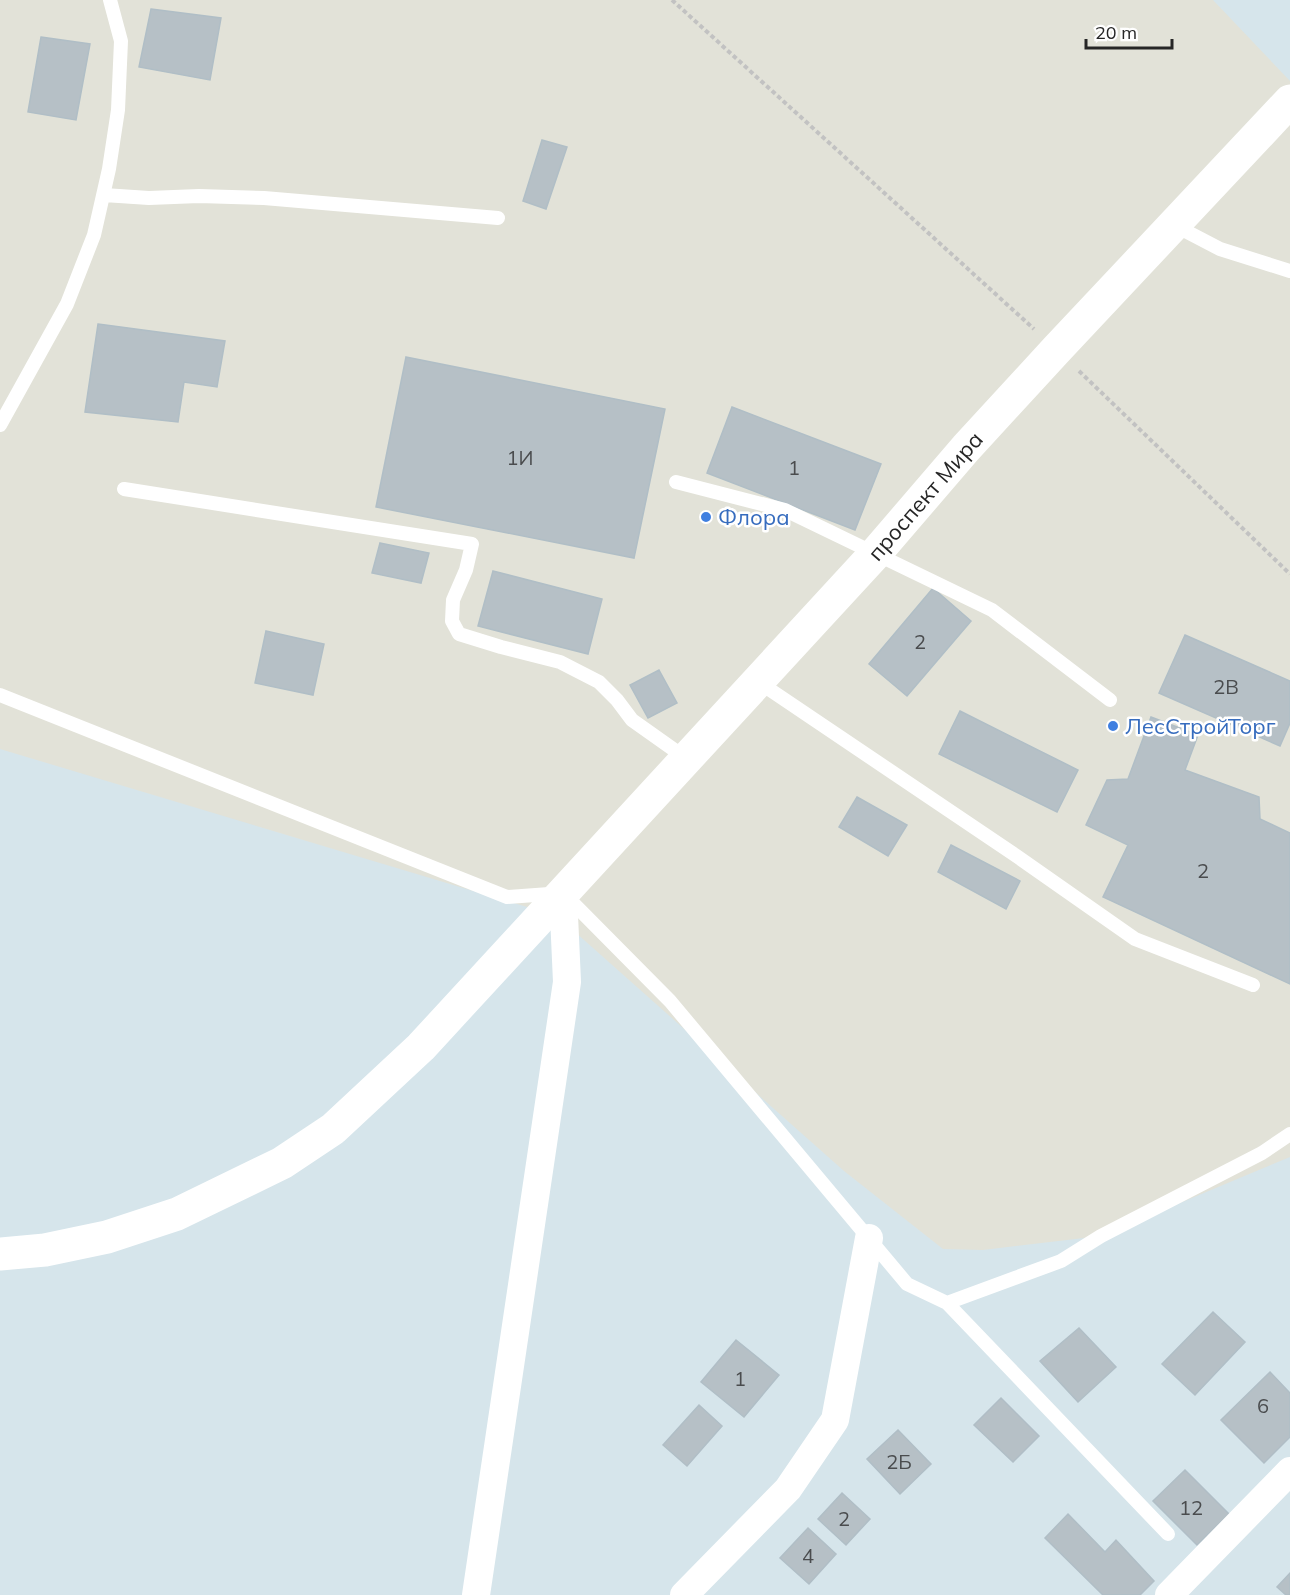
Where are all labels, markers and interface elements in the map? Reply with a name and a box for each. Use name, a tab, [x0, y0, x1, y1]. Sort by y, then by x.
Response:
scale bar	[1086, 12, 1172, 50]
text: 20 m	[1095, 21, 1137, 44]
street label: проспект Мира	[861, 426, 989, 566]
house number: 1И	[507, 445, 533, 470]
house number: 1	[788, 455, 800, 480]
place label: Флора	[718, 503, 790, 531]
marker: Флора	[699, 510, 713, 524]
house number: 2	[914, 629, 926, 654]
house number: 2В	[1213, 674, 1239, 699]
place label: ЛесСтройТорг	[1125, 712, 1276, 740]
marker: ЛесСтройТорг	[1106, 719, 1120, 733]
house number: 2	[1197, 858, 1209, 883]
house number: 1	[734, 1366, 746, 1391]
house number: 6	[1257, 1393, 1269, 1418]
house number: 2Б	[886, 1449, 912, 1474]
house number: 12	[1179, 1495, 1203, 1520]
house number: 2	[838, 1506, 850, 1531]
house number: 4	[802, 1543, 814, 1568]

